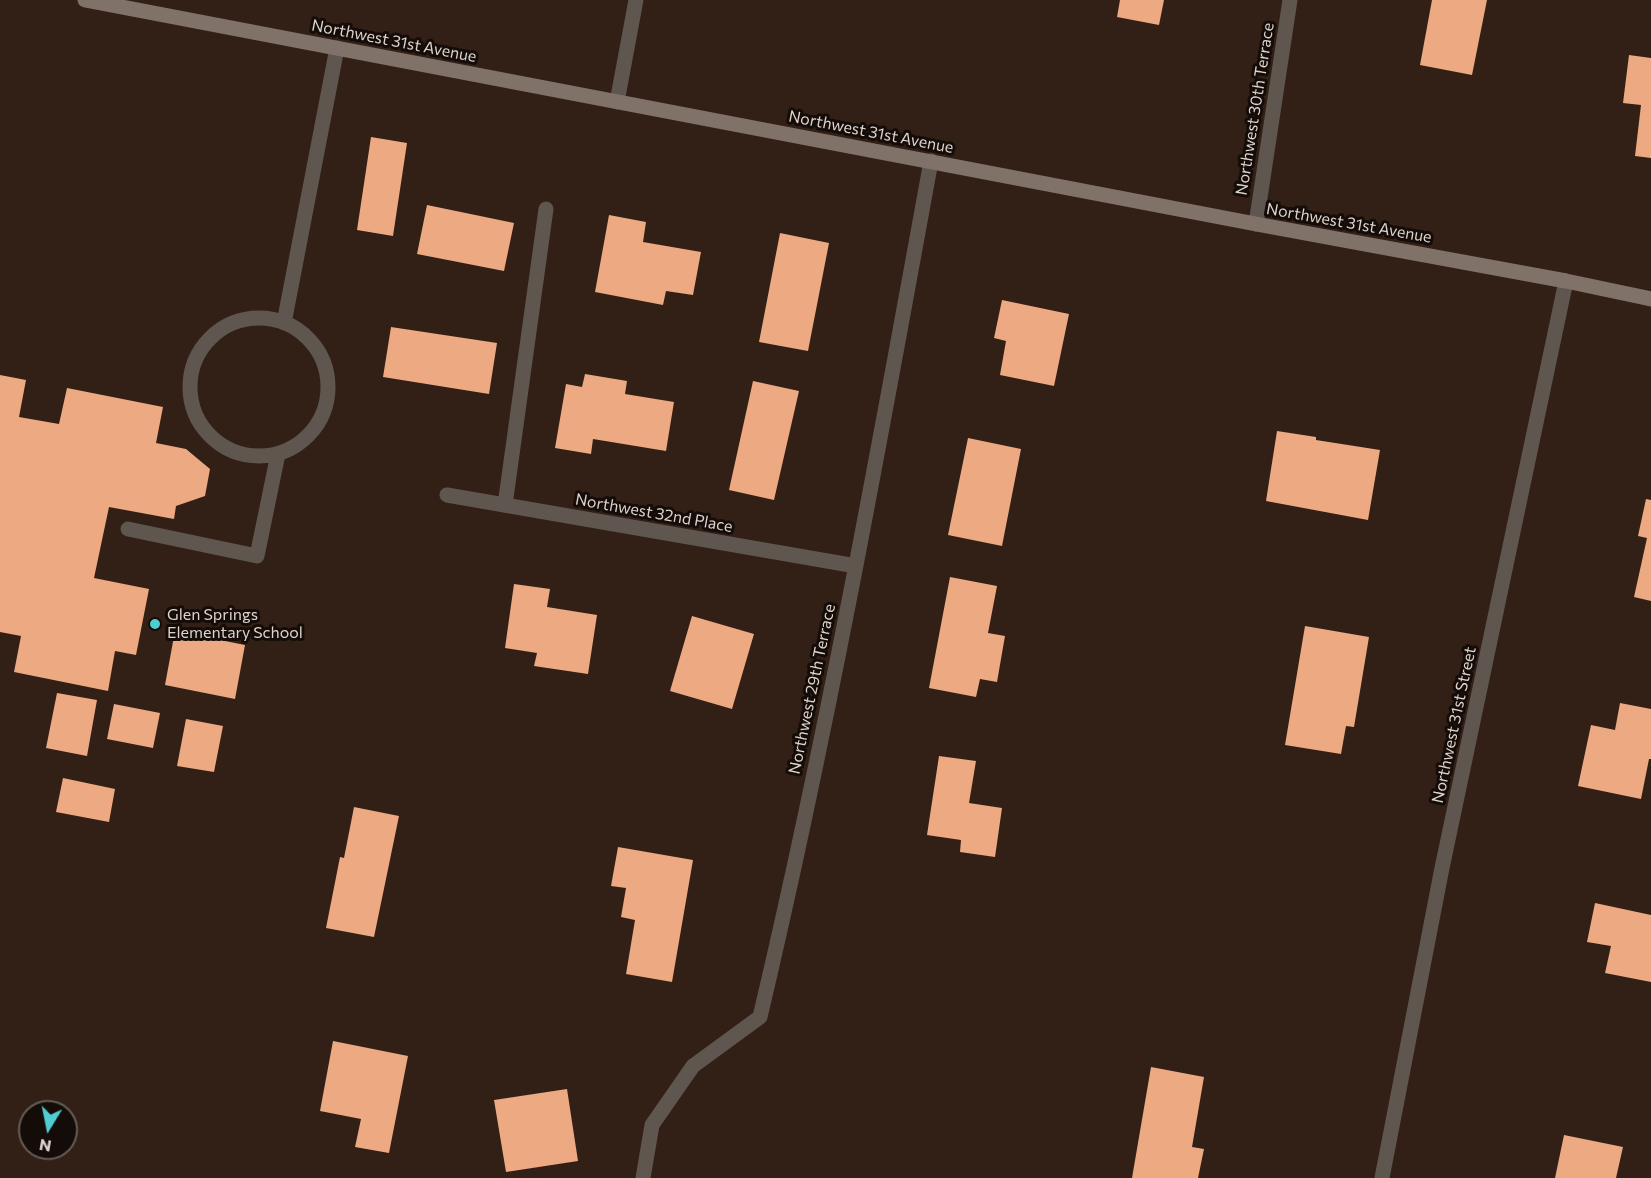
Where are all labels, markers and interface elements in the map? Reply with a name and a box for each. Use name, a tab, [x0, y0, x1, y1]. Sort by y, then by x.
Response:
street label: Northwest 31st Avenue	[310, 16, 478, 66]
street label: Northwest 30th Terrace	[1232, 21, 1278, 197]
street label: Northwest 31st Avenue	[787, 107, 955, 157]
street label: Northwest 31st Avenue	[1265, 199, 1433, 247]
street label: Northwest 32nd Place	[574, 490, 734, 536]
street label: Northwest 29th Terrace	[785, 602, 839, 776]
place label: Glen Springs Elementary School	[167, 605, 303, 643]
marker: Glen Springs Elementary School	[148, 617, 162, 631]
street label: Northwest 31st Street	[1428, 645, 1480, 805]
north arrow	[18, 1100, 78, 1160]
text: N	[38, 1136, 53, 1157]

